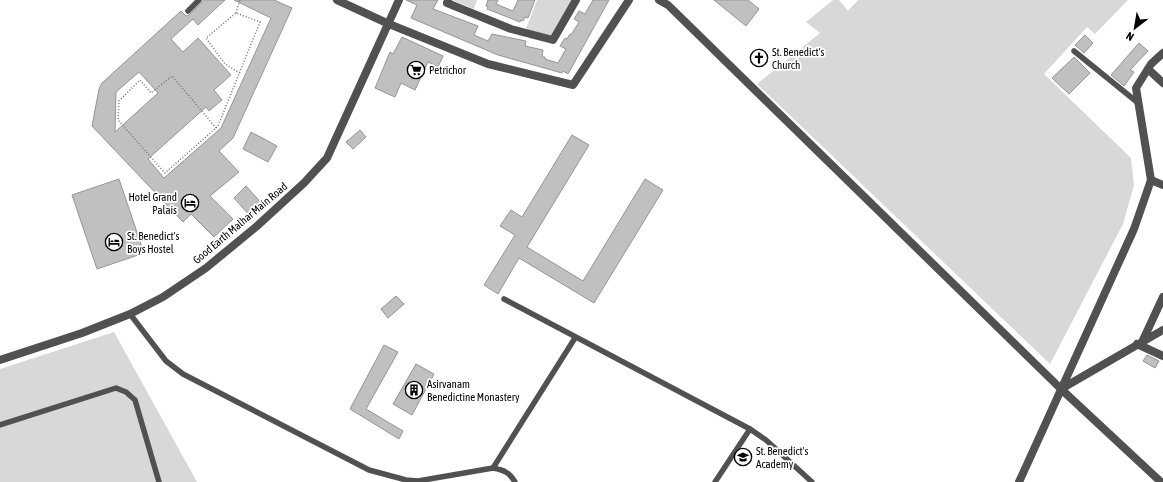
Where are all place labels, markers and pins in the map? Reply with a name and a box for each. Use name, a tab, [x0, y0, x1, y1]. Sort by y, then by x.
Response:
place label: St. Benedict's Church	[772, 46, 825, 71]
church icon: St. Benedict's Church	[749, 48, 769, 68]
supermarket icon: Petrichor	[406, 60, 426, 80]
place label: Petrichor	[429, 64, 467, 76]
place label: Hotel Grand Palais	[128, 191, 177, 216]
hotel icon: Hotel Grand Palais	[180, 193, 200, 213]
place label: St. Benedict's Boys Hostel	[127, 230, 180, 255]
hotel icon: St. Benedict's Boys Hostel	[104, 232, 124, 252]
place label: Asirvanam Benedictine Monastery	[427, 378, 520, 403]
building icon: Asirvanam Benedictine Monastery	[404, 380, 424, 400]
place label: St. Benedict's Academy	[756, 445, 809, 470]
school or university icon: St. Benedict's Academy	[733, 447, 753, 467]

